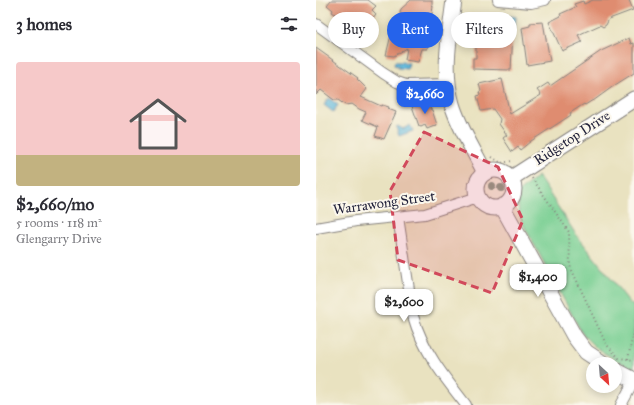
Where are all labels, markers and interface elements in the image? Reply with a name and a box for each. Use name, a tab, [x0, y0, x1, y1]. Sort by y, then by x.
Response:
chip: Buy	[328, 12, 379, 48]
chip: Rent	[387, 12, 443, 48]
chip: Filters	[451, 12, 517, 48]
icon: filters	[278, 13, 300, 35]
text: 3 homes	[16, 14, 72, 35]
pin: $2,660	[392, 81, 458, 115]
text: $2,660	[406, 86, 444, 102]
icon: home	[122, 88, 194, 160]
street label: Ridgetop Drive	[531, 107, 613, 169]
street label: Warrawong Street	[332, 187, 436, 219]
text: $2,660/mo	[16, 194, 94, 215]
text: 5 rooms · 118 m²	[16, 215, 102, 231]
text: Glengarry Drive	[16, 231, 102, 247]
pin: $1,400	[505, 264, 571, 298]
text: $1,400	[519, 269, 557, 285]
pin: $2,600	[371, 289, 437, 323]
text: $2,600	[384, 294, 424, 310]
north arrow	[586, 357, 622, 393]
map controls	[586, 357, 622, 393]

